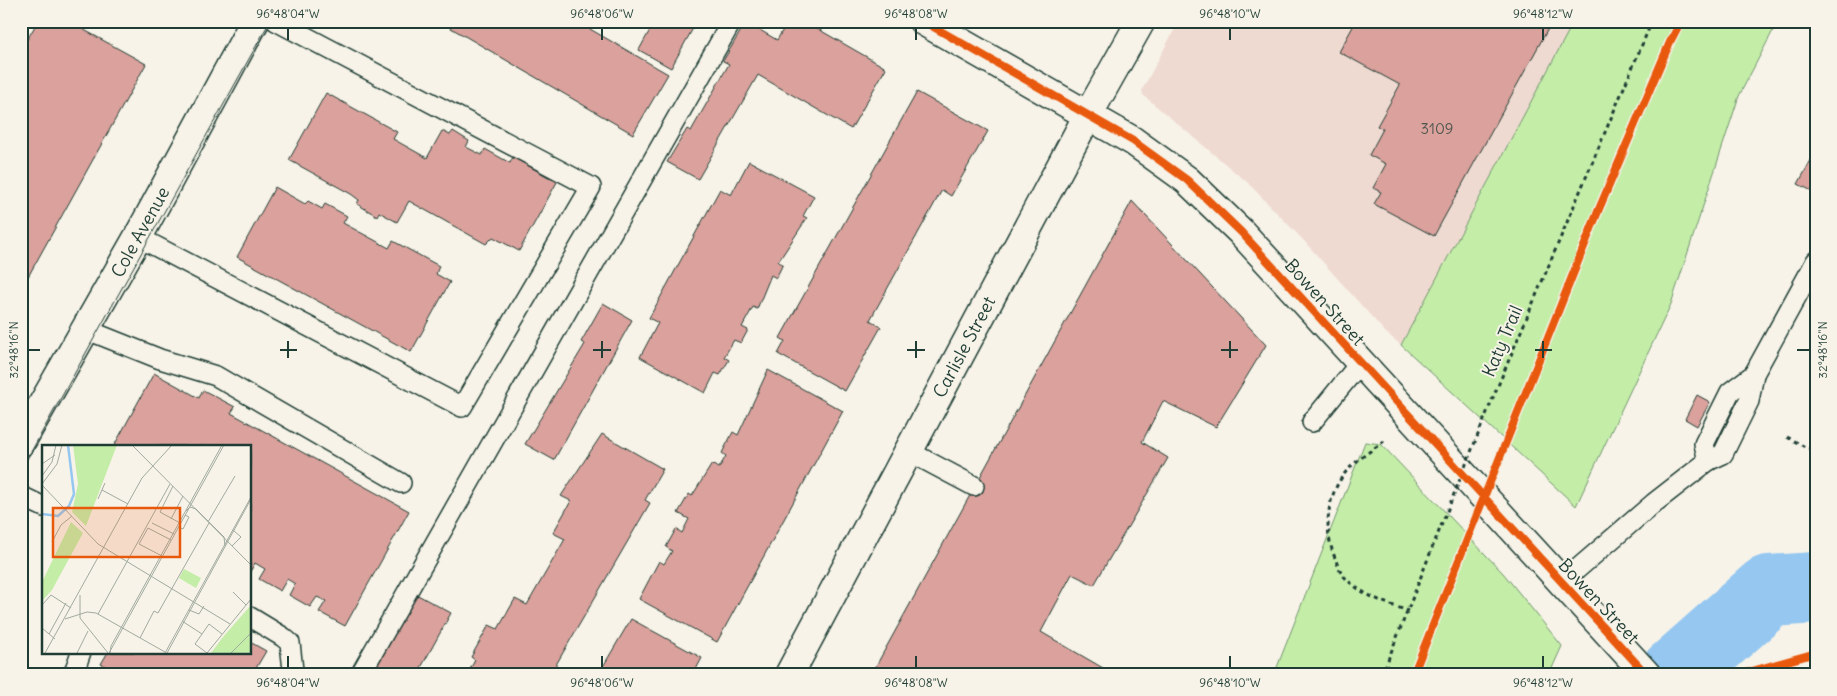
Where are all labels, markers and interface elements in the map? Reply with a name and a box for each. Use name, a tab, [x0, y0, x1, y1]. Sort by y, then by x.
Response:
text: 96°48'04"W	[256, 6, 320, 21]
text: 96°48'06"W	[570, 6, 634, 21]
text: 96°48'08"W	[884, 6, 948, 21]
text: 96°48'10"W	[1199, 6, 1261, 21]
text: 96°48'12"W	[1513, 6, 1573, 21]
house number: 3109	[1421, 119, 1453, 138]
street label: Cole Avenue	[106, 183, 174, 281]
street label: Bowen Street	[1280, 254, 1370, 350]
street label: Carlisle Street	[928, 292, 1000, 402]
street label: Katy Trail	[1477, 302, 1527, 380]
text: 32°48'16"N	[6, 321, 21, 379]
text: 32°48'16"N	[1815, 321, 1830, 379]
inset map	[42, 445, 251, 654]
street label: Bowen Street	[1554, 553, 1644, 649]
text: 96°48'04"W	[256, 675, 320, 690]
text: 96°48'06"W	[570, 675, 634, 690]
text: 96°48'08"W	[884, 675, 948, 690]
text: 96°48'10"W	[1199, 675, 1261, 690]
text: 96°48'12"W	[1513, 675, 1573, 690]

